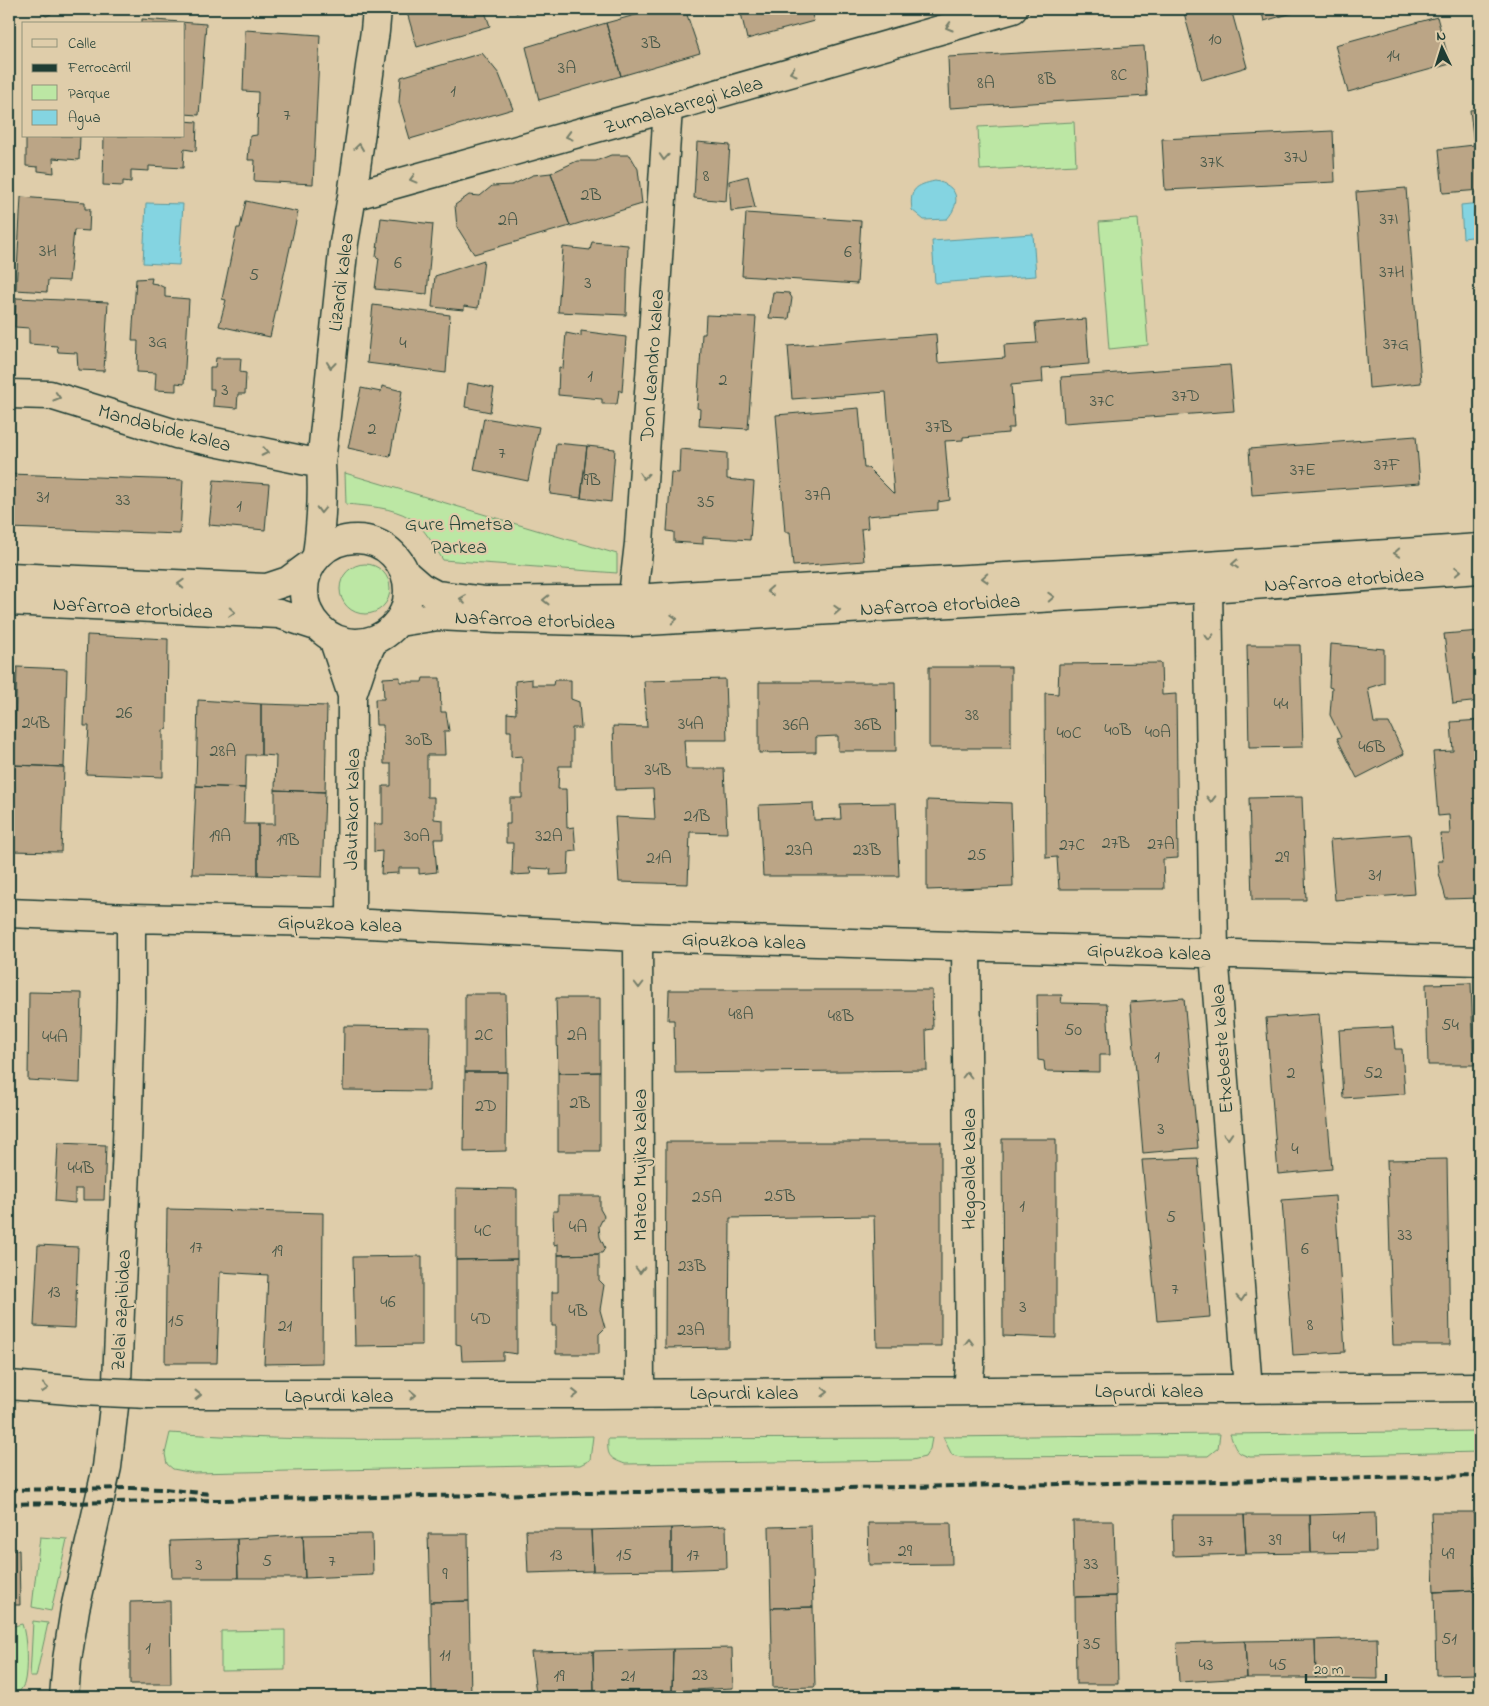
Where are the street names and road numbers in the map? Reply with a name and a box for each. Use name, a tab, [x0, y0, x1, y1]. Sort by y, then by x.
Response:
street label: Zumalakarregi kalea	[601, 70, 767, 144]
street label: Lizardi kalea	[322, 231, 363, 333]
street label: Don Leandro kalea	[634, 288, 673, 443]
street label: Mandabide kalea	[94, 398, 234, 461]
street label: Nafarroa etorbidea	[1263, 561, 1425, 602]
street label: Nafarroa etorbidea	[859, 588, 1021, 625]
street label: Nafarroa etorbidea	[52, 591, 214, 628]
street label: Nafarroa etorbidea	[454, 604, 616, 639]
street label: Jautakor kalea	[338, 748, 369, 871]
street label: Gipuzkoa kalea	[277, 909, 403, 942]
street label: Gipuzkoa kalea	[681, 926, 807, 959]
street label: Gipuzkoa kalea	[1086, 937, 1212, 970]
street label: Etxebeste kalea	[1205, 983, 1242, 1115]
street label: Mateo Mujika kalea	[627, 1089, 656, 1241]
street label: Hegoalde kalea	[956, 1108, 986, 1230]
street label: Zelai azpibidea	[105, 1249, 140, 1372]
street label: Lapurdi kalea	[1094, 1378, 1204, 1407]
street label: Lapurdi kalea	[689, 1380, 799, 1409]
street label: Lapurdi kalea	[284, 1383, 394, 1412]

